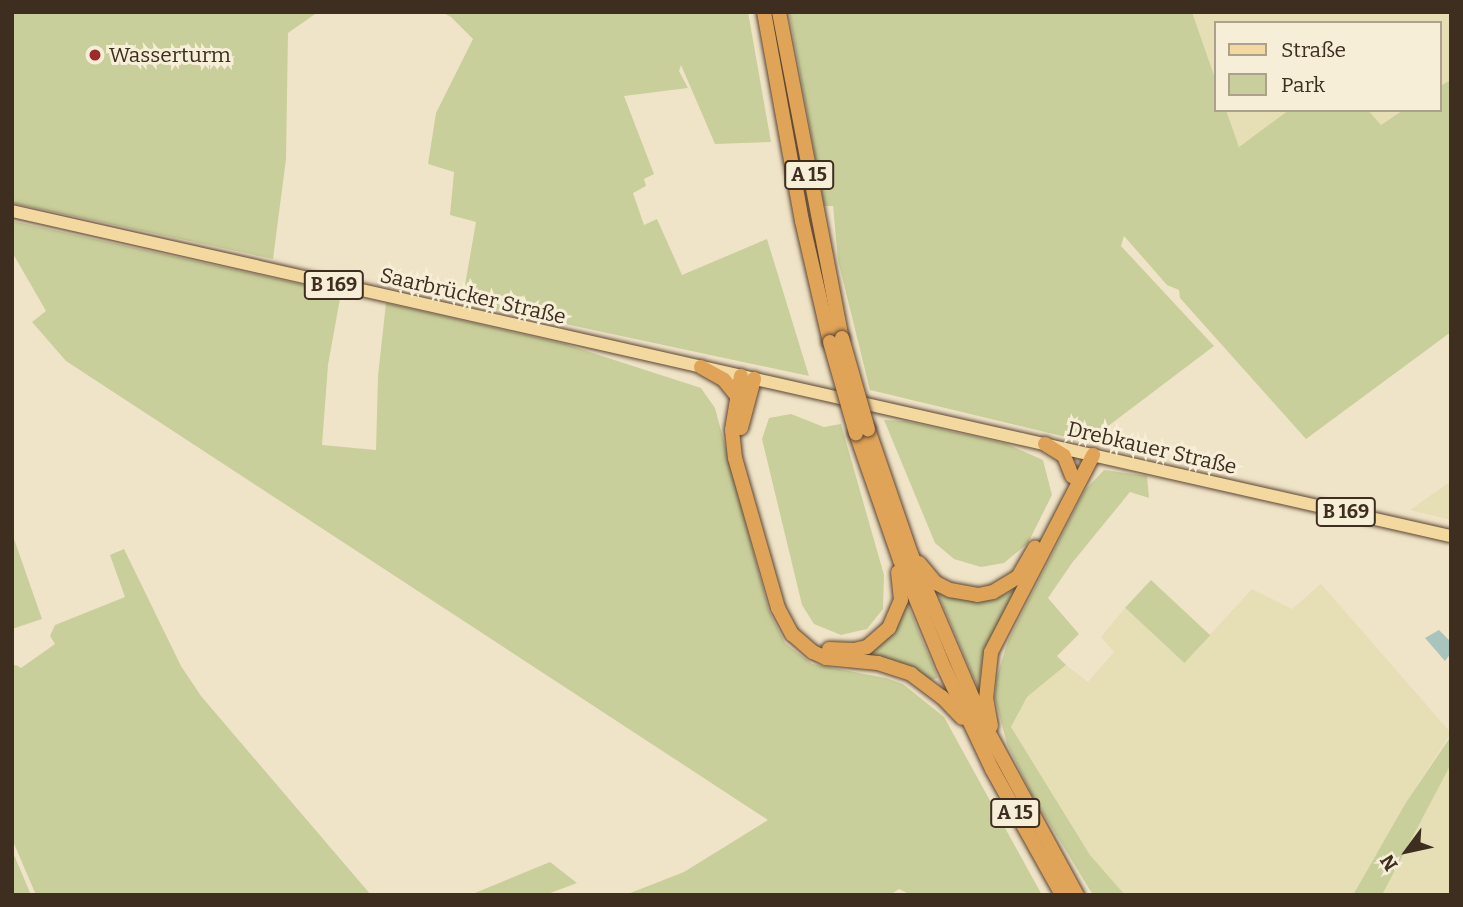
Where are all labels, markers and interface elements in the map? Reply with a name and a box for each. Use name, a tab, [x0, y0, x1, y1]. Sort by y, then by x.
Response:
legend	[1214, 21, 1442, 112]
text: Straße	[1281, 37, 1346, 63]
place label: Wasserturm	[109, 42, 231, 68]
marker: Wasserturm	[87, 47, 103, 63]
text: Park	[1281, 72, 1325, 98]
road number: A 15	[783, 160, 835, 190]
street label: Saarbrücker Straße	[378, 262, 568, 330]
road number: B 169	[302, 270, 366, 300]
street label: Drebkauer Straße	[1065, 416, 1239, 480]
road number: B 169	[1314, 496, 1378, 527]
road number: A 15	[989, 798, 1041, 828]
north arrow	[1372, 816, 1442, 886]
text: N	[1375, 850, 1403, 875]

